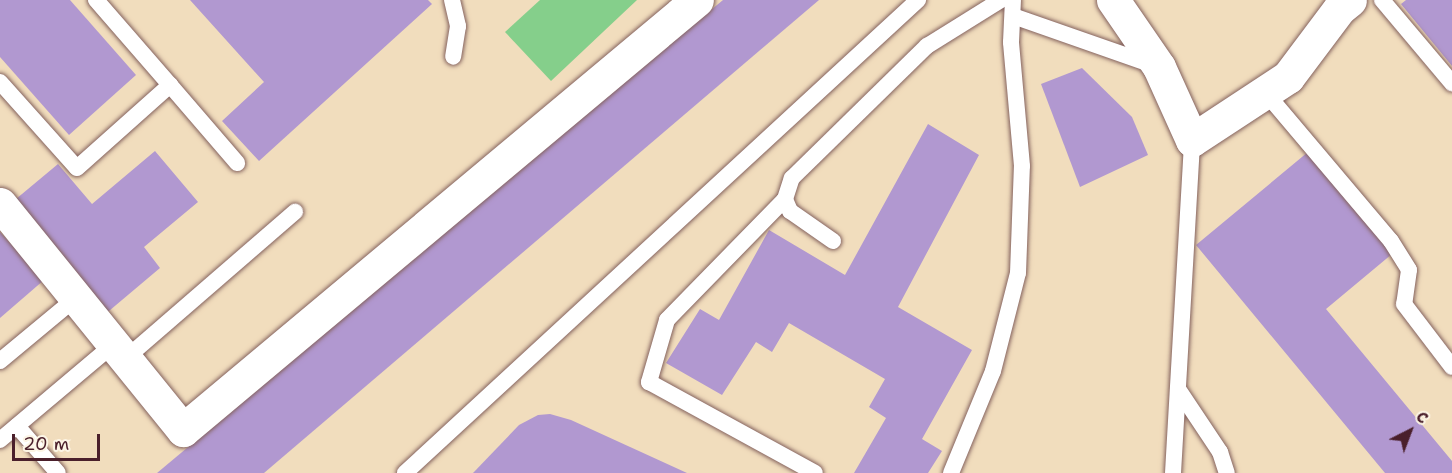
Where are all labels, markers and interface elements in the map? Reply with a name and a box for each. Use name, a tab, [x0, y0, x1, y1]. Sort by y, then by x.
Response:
north arrow	[1380, 401, 1440, 461]
text: С	[1412, 406, 1433, 428]
scale bar	[15, 422, 104, 460]
text: 20 m	[23, 432, 69, 456]

